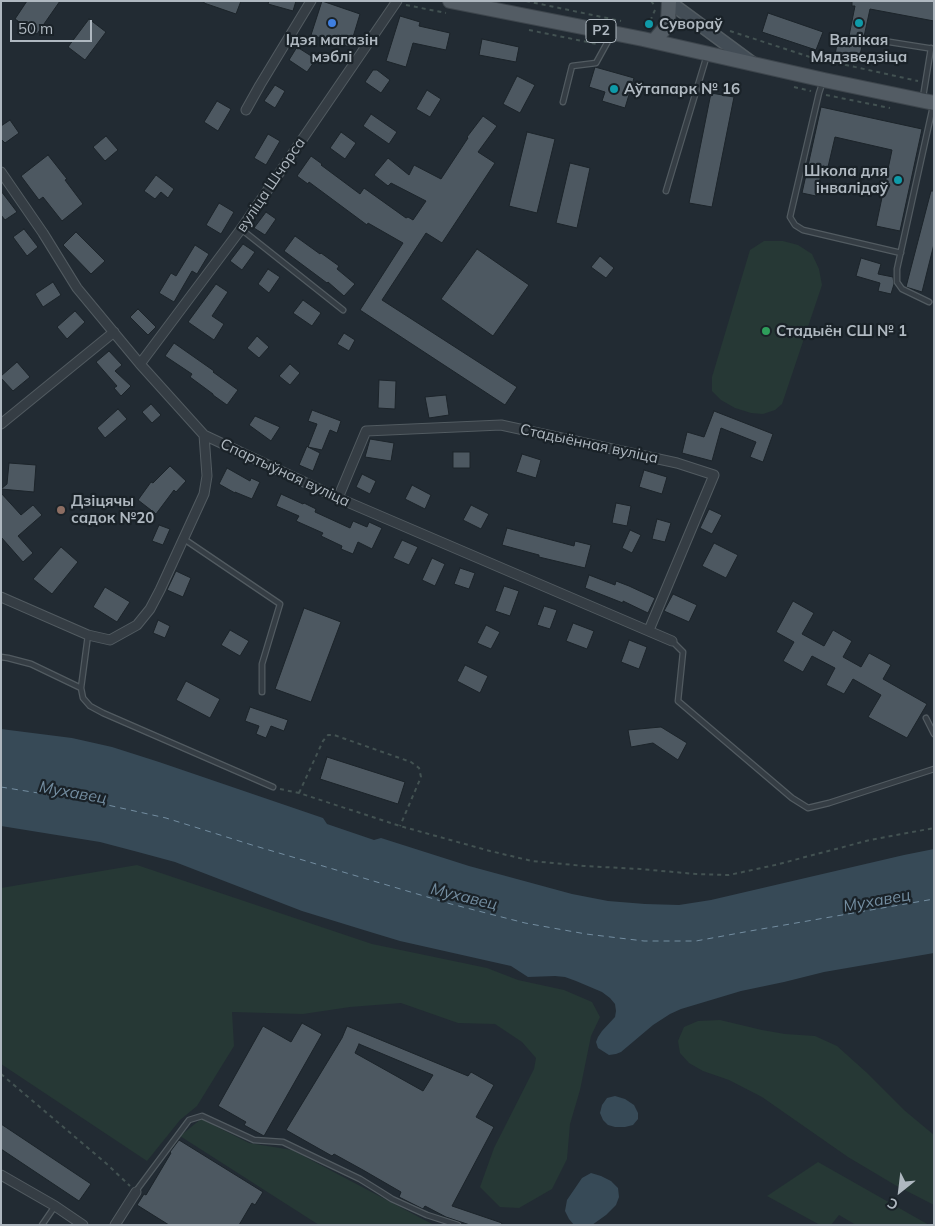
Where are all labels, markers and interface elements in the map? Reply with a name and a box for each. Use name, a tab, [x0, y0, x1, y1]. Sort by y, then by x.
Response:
scale bar	[12, 10, 95, 42]
place label: Сувораў	[659, 15, 723, 33]
marker: Ідэя магазін мэблі	[326, 17, 338, 29]
marker: Вялікая Мядзведзіца	[853, 17, 865, 29]
marker: Сувораў	[643, 18, 655, 30]
text: 50 m	[18, 19, 53, 38]
road number: Р2	[586, 20, 616, 42]
place label: Ідэя магазін мэблі	[286, 31, 378, 66]
place label: Вялікая Мядзведзіца	[811, 31, 907, 66]
place label: Аўтапарк № 16	[624, 80, 740, 98]
marker: Аўтапарк № 16	[608, 83, 620, 95]
street label: вуліца Шчорса	[233, 134, 309, 236]
place label: Школа для інвалідаў	[804, 162, 888, 197]
marker: Школа для інвалідаў	[892, 174, 904, 186]
place label: Стадыён СШ № 1	[776, 322, 907, 340]
marker: Стадыён СШ № 1	[760, 325, 772, 337]
street label: Стадыённая вуліца	[518, 421, 660, 467]
street label: Спартыўная вуліца	[217, 435, 353, 511]
place label: Дзіцячы садок №20	[71, 492, 154, 527]
marker: Дзіцячы садок №20	[55, 504, 67, 516]
water label: Мухавец	[38, 778, 108, 808]
water label: Мухавец	[429, 879, 499, 915]
water label: Мухавец	[842, 886, 912, 916]
north arrow	[875, 1166, 925, 1216]
text: С	[884, 1194, 901, 1214]

